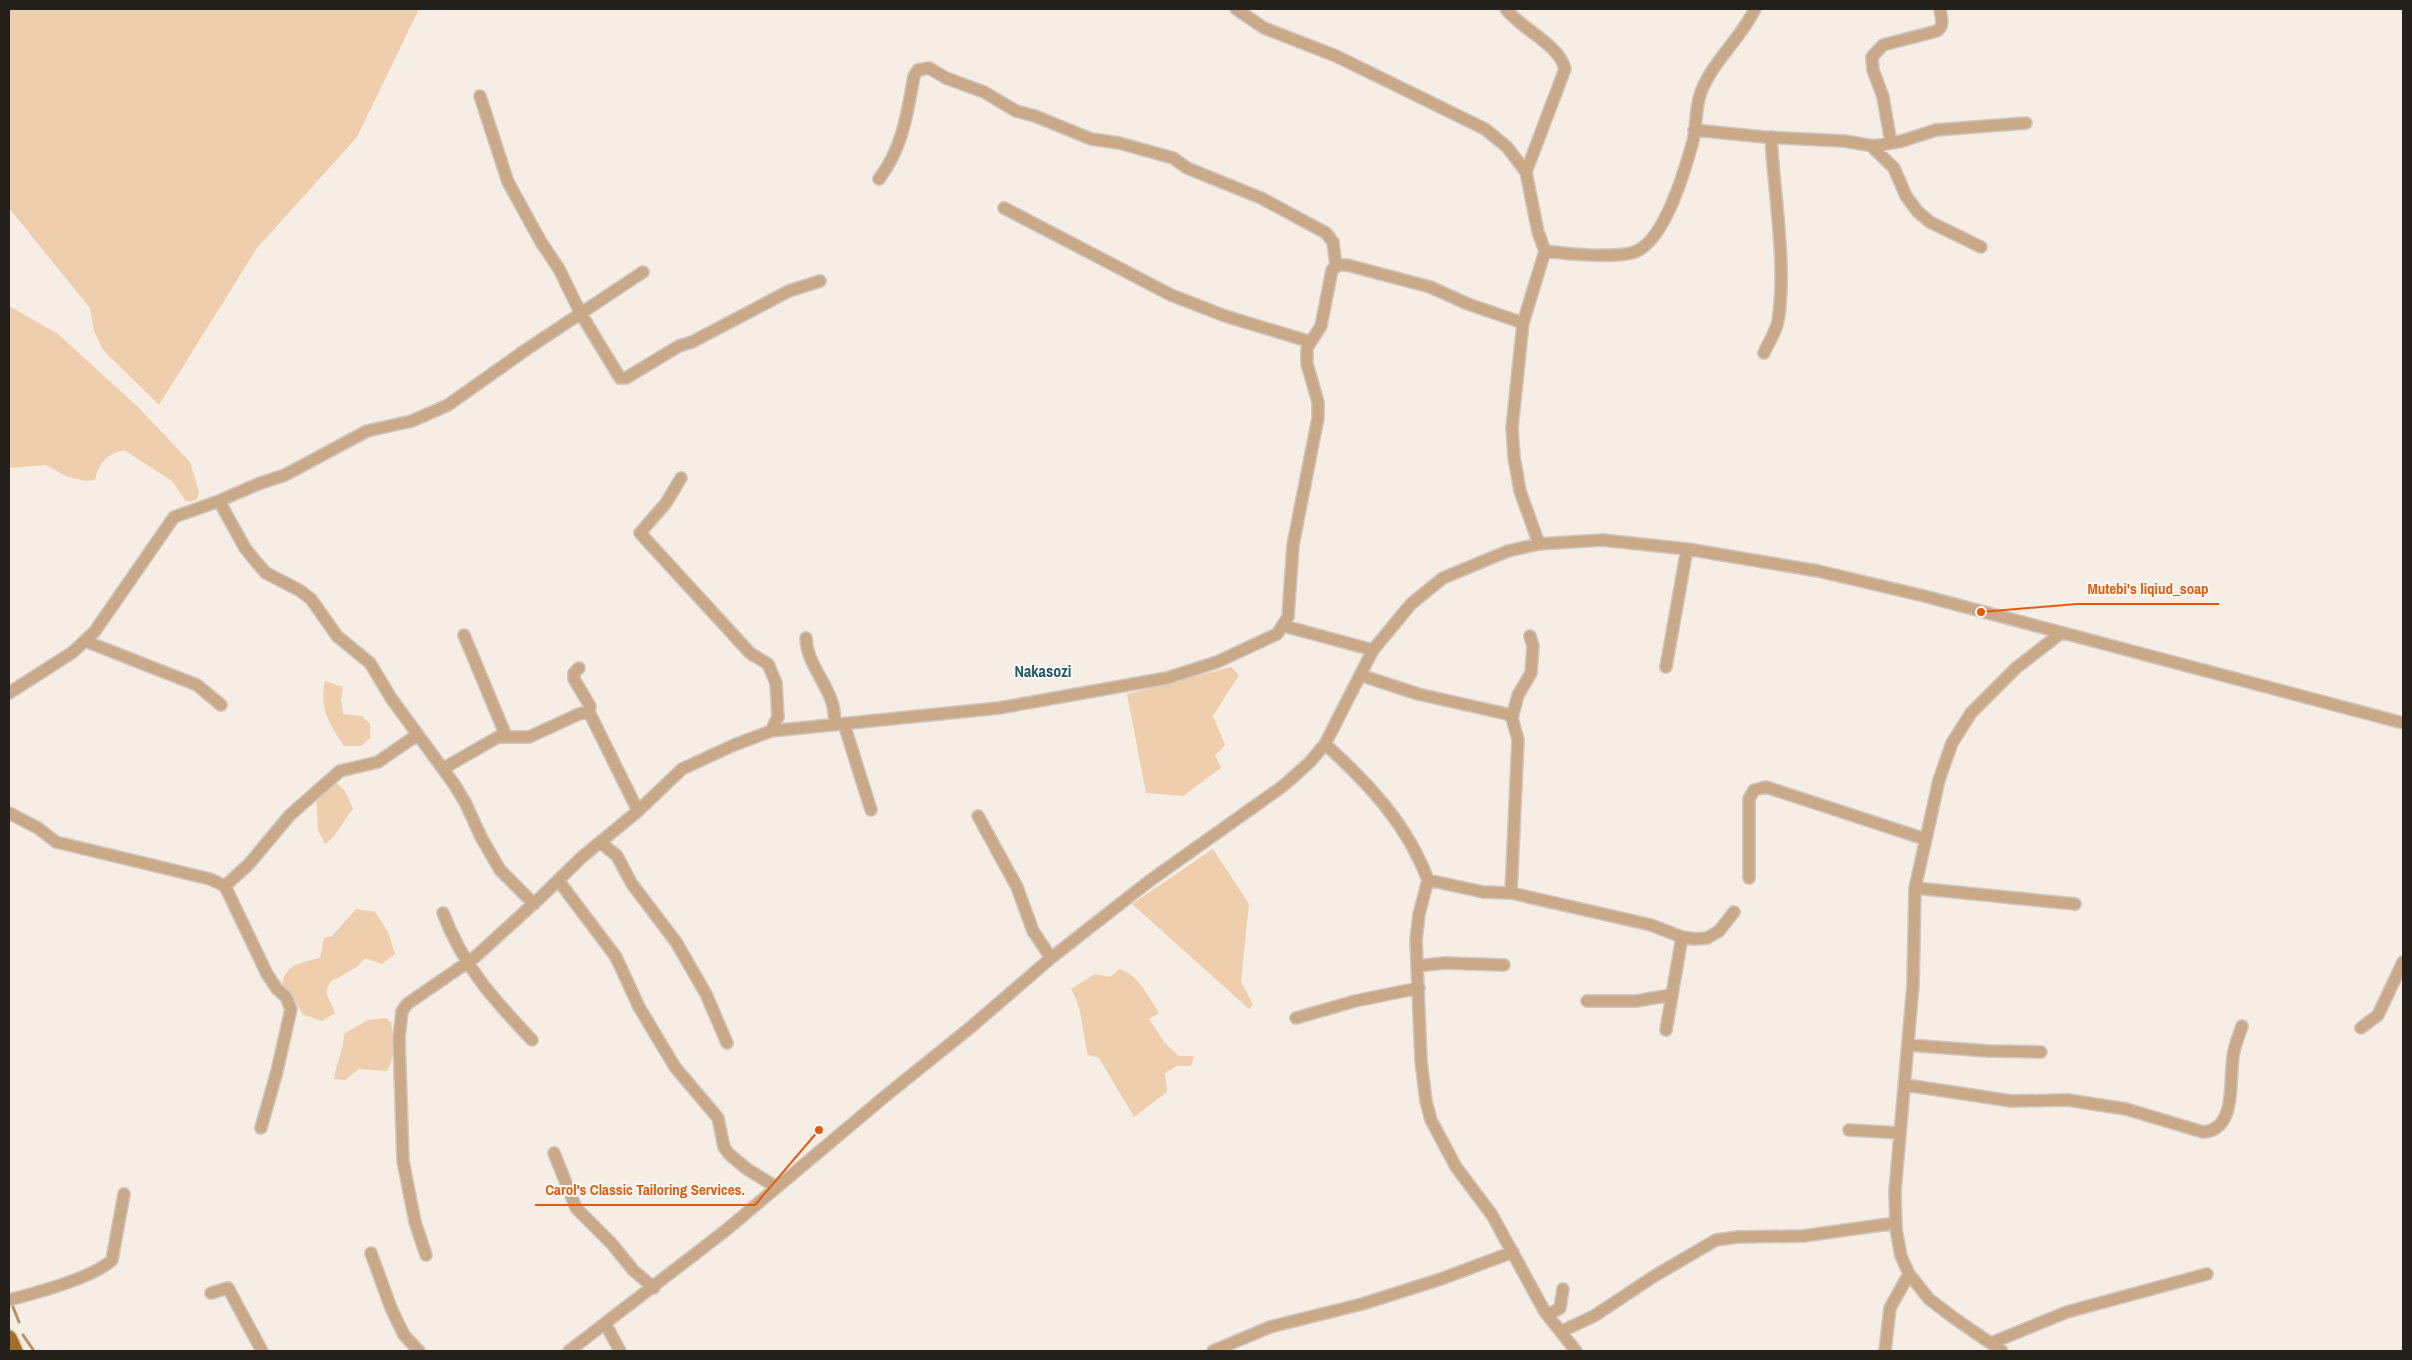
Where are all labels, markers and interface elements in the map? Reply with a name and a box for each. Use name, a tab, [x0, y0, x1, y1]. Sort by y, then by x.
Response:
callout: Mutebi's liqiud_soap	[2077, 574, 2219, 604]
text: Mutebi's liqiud_soap	[2087, 578, 2209, 599]
district label: Nakasozi	[1015, 660, 1071, 682]
callout: Carol's Classic Tailoring Services.	[535, 1175, 755, 1205]
text: Carol's Classic Tailoring Services.	[545, 1179, 745, 1200]

